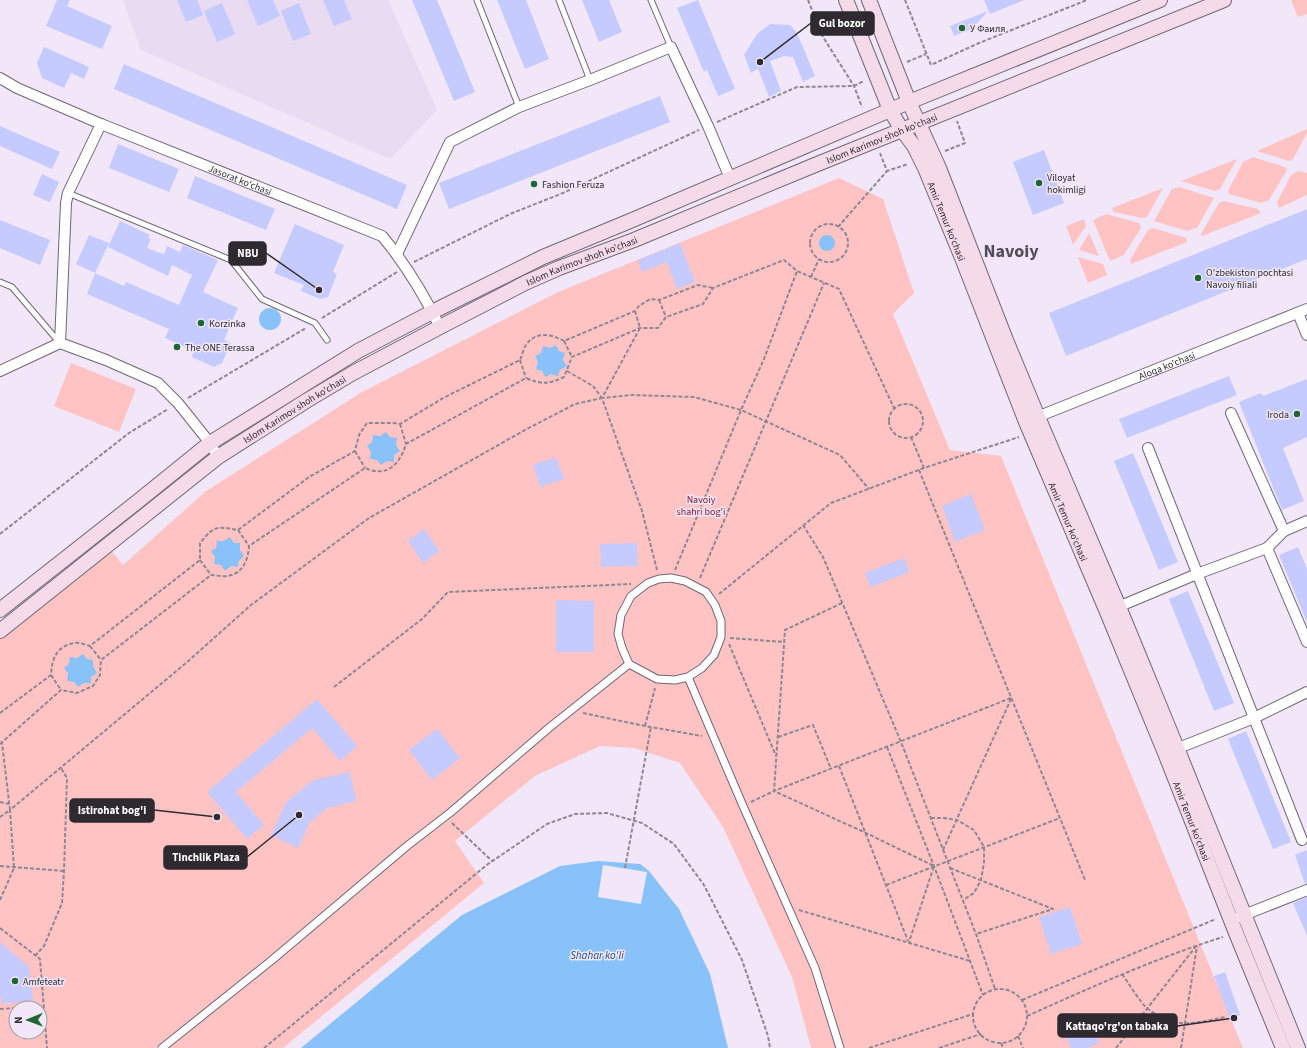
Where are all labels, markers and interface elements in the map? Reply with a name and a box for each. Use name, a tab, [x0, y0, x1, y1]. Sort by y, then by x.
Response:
callout: Gul bozor	[811, 12, 874, 35]
text: Gul bozor	[819, 16, 866, 31]
place label: У Фаиля	[970, 22, 1005, 36]
marker: У Фаиля	[957, 23, 967, 33]
street label: Islom Karimov shoh ko'chasi	[824, 110, 940, 168]
street label: Jasorat ko‘chasi	[206, 162, 274, 199]
place label: Viloyat hokimligi	[1047, 171, 1086, 197]
place label: Fashion Feruza	[542, 178, 604, 192]
marker: Viloyat hokimligi	[1034, 178, 1044, 188]
marker: Fashion Feruza	[529, 179, 539, 189]
street label: Amir Temur ko‘chasi	[923, 180, 969, 263]
street label: Islom Karimov shoh ko'chasi	[524, 233, 640, 290]
district label: Navoiy	[983, 239, 1039, 264]
callout: NBU	[229, 242, 266, 265]
text: NBU	[237, 246, 259, 261]
place label: O'zbekiston pochtasi Navoiy filiali	[1206, 266, 1293, 292]
marker: O'zbekiston pochtasi Navoiy filiali	[1193, 273, 1203, 283]
place label: Korzinka	[209, 317, 246, 331]
marker: Korzinka	[196, 318, 206, 328]
place label: The ONE Terassa	[185, 341, 255, 355]
marker: The ONE Terassa	[172, 342, 182, 352]
street label: Aloqa ko'chasi	[1137, 348, 1197, 384]
street label: Islom Karimov shoh ko'chasi	[241, 373, 349, 447]
place label: Iroda	[1267, 408, 1289, 422]
marker: Iroda	[1292, 409, 1302, 419]
street label: Amir Temur ko‘chasi	[1045, 480, 1091, 564]
park label: Navoiy shahri bog'i	[677, 493, 725, 519]
street label: Amir Temur ko‘chasi	[1169, 780, 1213, 863]
callout: Istirohat bog'i	[70, 799, 154, 822]
text: Istirohat bog'i	[78, 803, 146, 818]
callout: Tinchlik Plaza	[164, 846, 247, 869]
text: Tinchlik Plaza	[172, 850, 240, 865]
water label: Shahar ko'li	[570, 948, 624, 963]
place label: Amfeteatr	[23, 975, 65, 989]
marker: Amfeteatr	[10, 976, 20, 986]
north arrow	[8, 1000, 48, 1040]
callout: Kattaqo'rg'on tabaka	[1058, 1014, 1177, 1037]
text: N	[11, 1016, 26, 1024]
text: Kattaqo'rg'on tabaka	[1065, 1019, 1169, 1034]

